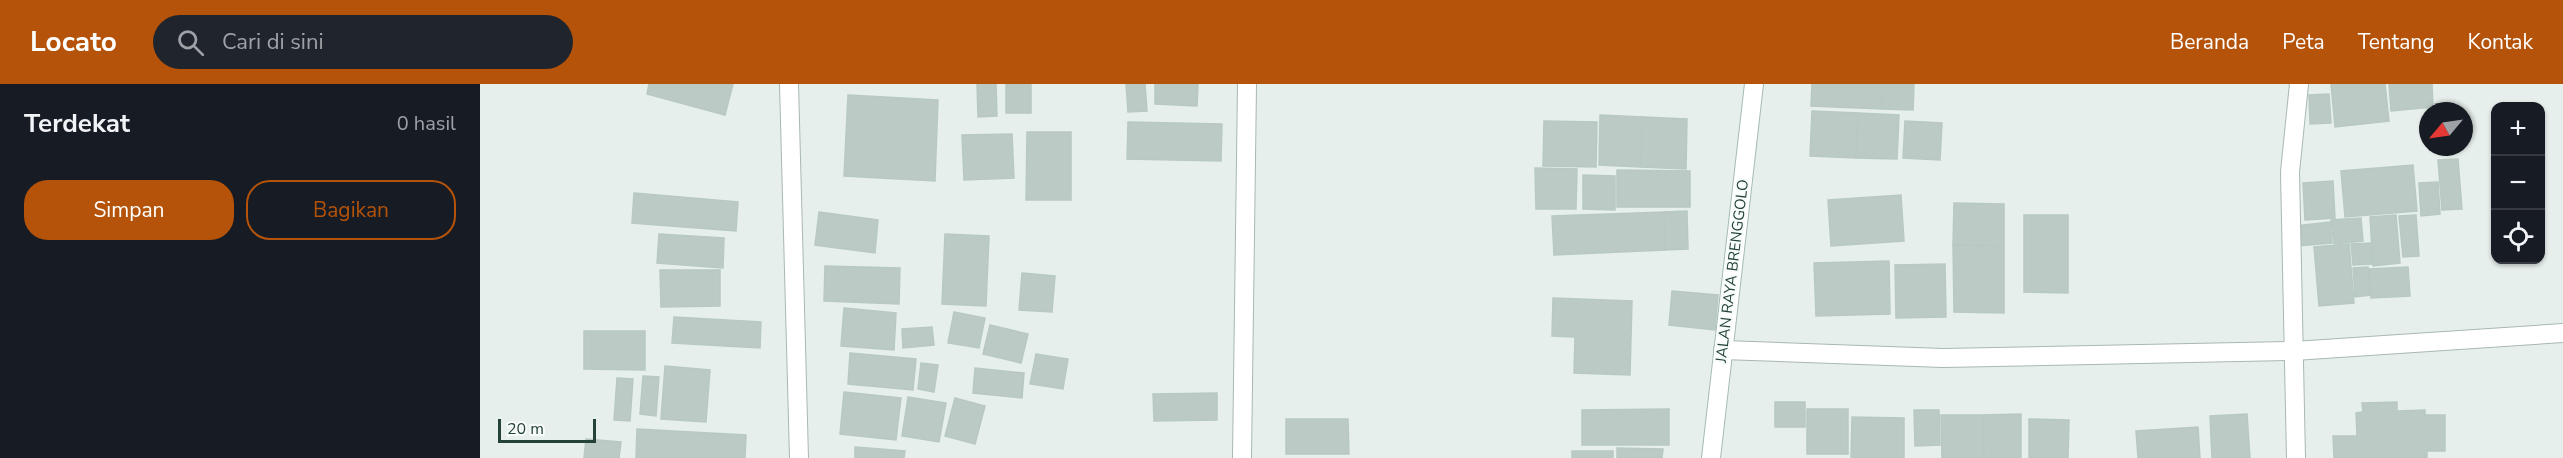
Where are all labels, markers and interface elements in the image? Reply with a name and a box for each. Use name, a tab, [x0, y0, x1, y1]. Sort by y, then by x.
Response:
search box	[153, 15, 573, 69]
text: Locato	[30, 23, 117, 61]
icon: search	[174, 26, 207, 59]
text: Cari di sini	[222, 27, 324, 57]
text: Beranda	[2170, 28, 2249, 56]
text: Peta	[2282, 28, 2325, 56]
text: Tentang	[2358, 28, 2435, 56]
text: Kontak	[2468, 28, 2533, 56]
north arrow	[2419, 102, 2473, 156]
map controls	[2491, 102, 2545, 264]
button: +	[2491, 102, 2545, 156]
text: Terdekat	[24, 106, 130, 141]
text: 0 hasil	[397, 110, 456, 137]
button: −	[2491, 156, 2545, 210]
street label: JALAN RAYA BRENGGOLO	[1711, 178, 1753, 365]
button: Simpan	[24, 180, 234, 240]
button: Bagikan	[246, 180, 456, 240]
button: locate	[2491, 210, 2545, 264]
scale bar	[498, 416, 596, 444]
text: 20 m	[507, 418, 544, 440]

